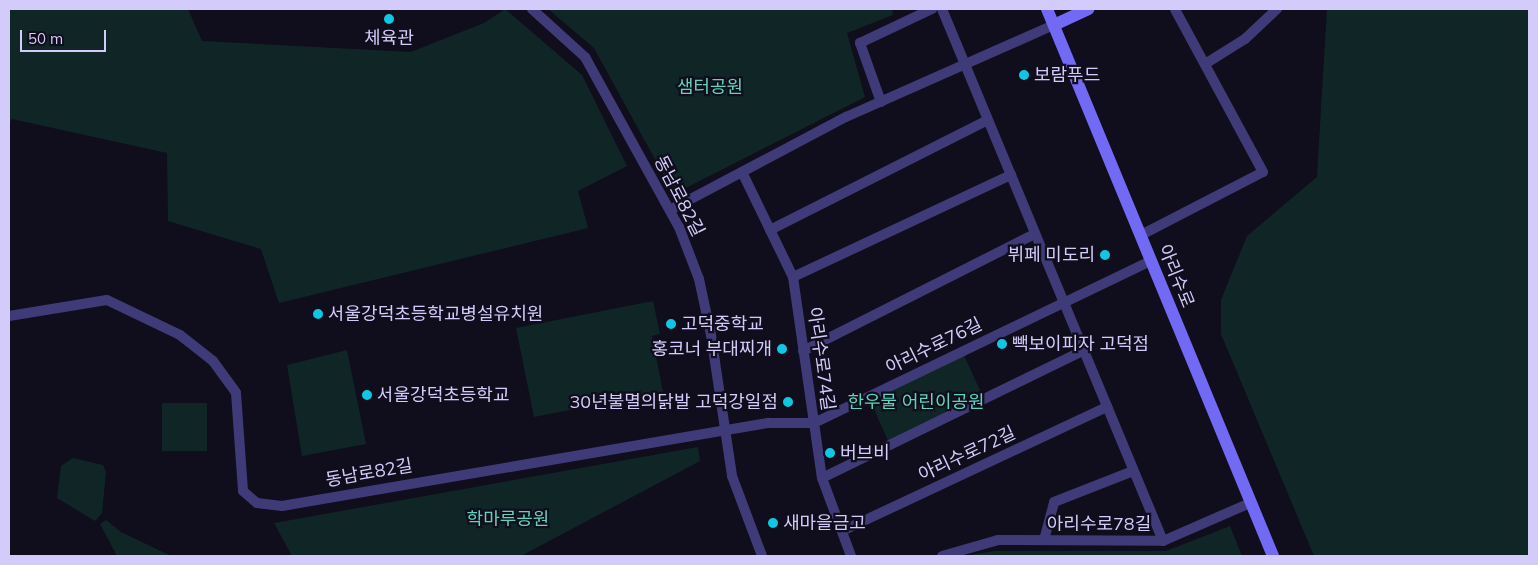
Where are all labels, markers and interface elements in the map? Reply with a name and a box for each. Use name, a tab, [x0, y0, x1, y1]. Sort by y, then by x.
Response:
marker: 체육관	[383, 13, 395, 25]
scale bar	[22, 20, 109, 52]
place label: 체육관	[364, 27, 414, 49]
text: 50 m	[28, 29, 63, 48]
place label: 보람푸드	[1034, 64, 1100, 86]
marker: 보람푸드	[1018, 69, 1030, 81]
park label: 샘터공원	[677, 76, 743, 98]
street label: 동남로82길	[649, 152, 709, 240]
street label: 아리수로	[1154, 241, 1198, 311]
place label: 뷔페 미도리	[1008, 244, 1095, 266]
marker: 뷔페 미도리	[1099, 249, 1111, 261]
place label: 서울강덕초등학교병설유치원	[328, 303, 543, 325]
street label: 아리수로74길	[803, 306, 839, 412]
marker: 서울강덕초등학교병설유치원	[312, 308, 324, 320]
place label: 고덕중학교	[681, 313, 764, 335]
street label: 아리수로76길	[882, 313, 986, 379]
marker: 고덕중학교	[665, 318, 677, 330]
place label: 빽보이피자 고덕점	[1012, 333, 1149, 355]
place label: 홍코너 부대찌개	[651, 338, 772, 360]
marker: 빽보이피자 고덕점	[996, 338, 1008, 350]
marker: 홍코너 부대찌개	[776, 343, 788, 355]
place label: 서울강덕초등학교	[377, 384, 509, 406]
marker: 서울강덕초등학교	[361, 389, 373, 401]
place label: 30년불멸의닭발 고덕강일점	[570, 391, 778, 413]
park label: 한우물 어린이공원	[847, 391, 985, 413]
marker: 30년불멸의닭발 고덕강일점	[782, 396, 794, 408]
street label: 아리수로72길	[915, 422, 1019, 486]
place label: 버브비	[840, 442, 890, 464]
marker: 버브비	[824, 447, 836, 459]
street label: 동남로82길	[324, 455, 414, 491]
park label: 학마루공원	[467, 508, 549, 530]
place label: 새마을금고	[783, 512, 866, 534]
street label: 아리수로78길	[1047, 513, 1151, 535]
marker: 새마을금고	[767, 517, 779, 529]

